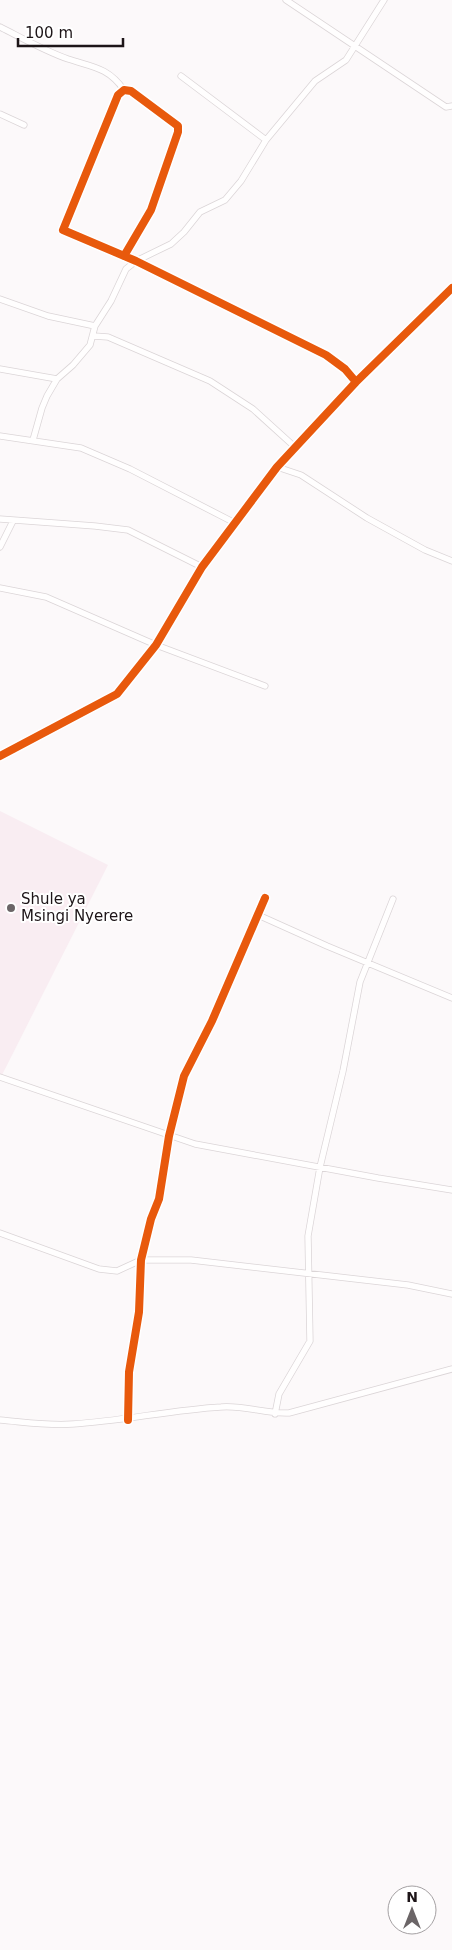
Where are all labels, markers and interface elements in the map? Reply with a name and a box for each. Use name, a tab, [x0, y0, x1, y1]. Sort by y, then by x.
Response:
scale bar	[18, 15, 122, 47]
text: 100 m	[25, 24, 73, 42]
place label: Shule ya Msingi Nyerere	[21, 890, 133, 925]
marker: Shule ya Msingi Nyerere	[5, 902, 17, 914]
north arrow	[387, 1885, 437, 1935]
text: N	[406, 1889, 418, 1905]

